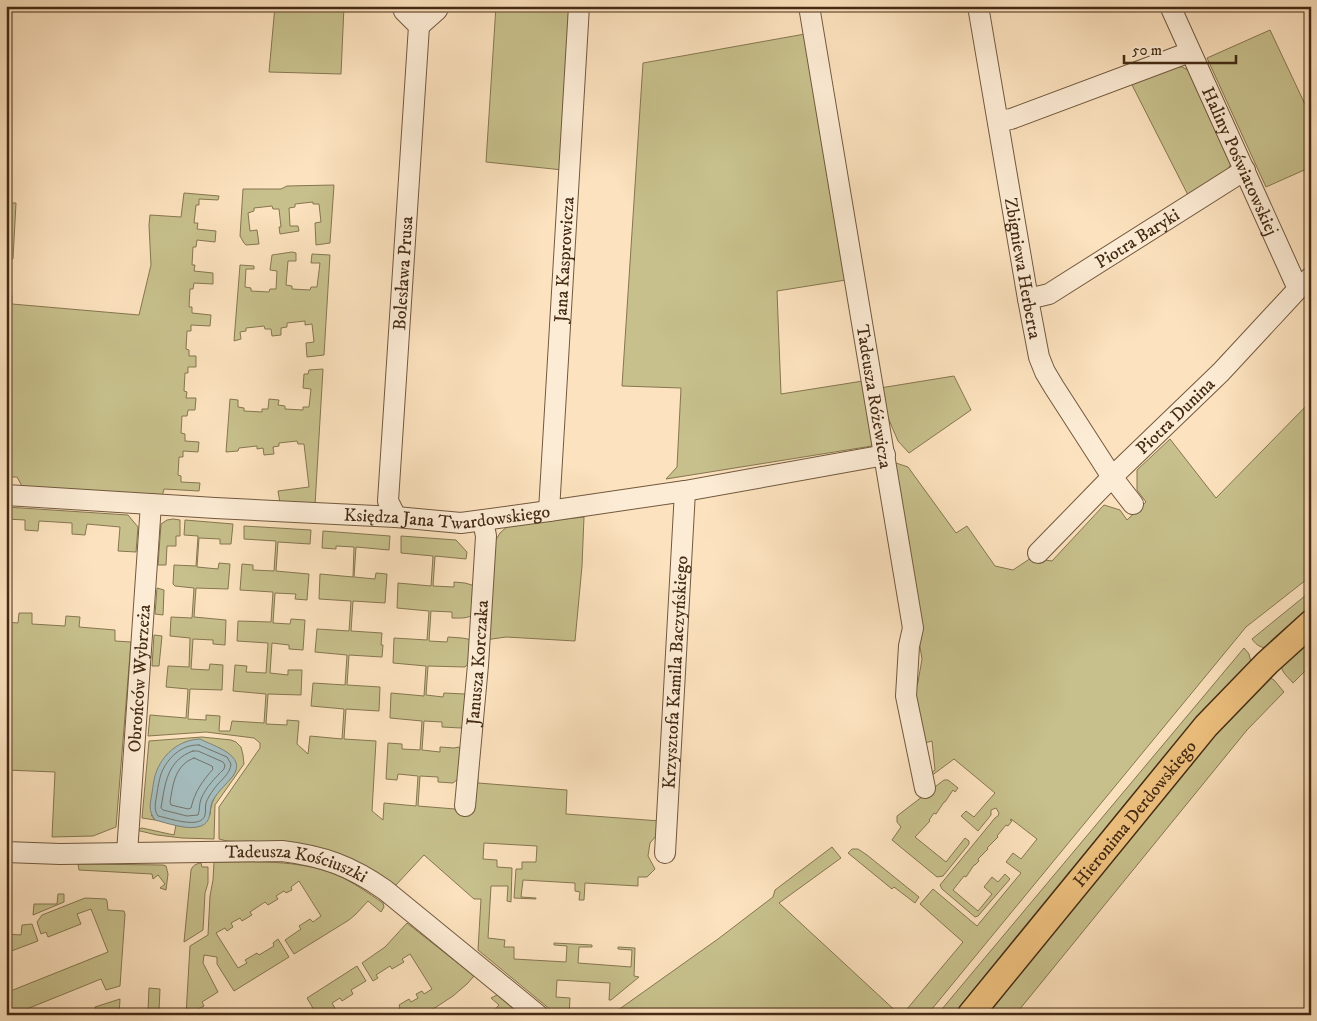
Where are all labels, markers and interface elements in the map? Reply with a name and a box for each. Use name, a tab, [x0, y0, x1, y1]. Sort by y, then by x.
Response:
scale bar	[1124, 32, 1237, 64]
text: 50 m	[1132, 41, 1162, 60]
street label: Haliny Poświatowskiej	[1196, 84, 1282, 239]
street label: Jana Kasprowicza	[550, 196, 580, 325]
street label: Zbigniewa Herberta	[999, 196, 1045, 341]
street label: Piotra Baryki	[1092, 204, 1184, 274]
street label: Bolesława Prusa	[389, 215, 419, 331]
street label: Tadeusza Różewicza	[850, 323, 896, 471]
street label: Piotra Dunina	[1132, 373, 1220, 460]
street label: Księdza Jana Twardowskiego	[343, 501, 552, 535]
street label: Krzysztofa Kamila Baczyńskiego	[659, 555, 693, 790]
street label: Janusza Korczaka	[462, 599, 494, 728]
street label: Obrońców Wybrzeża	[124, 603, 156, 753]
street label: Hieronima Derdowskiego	[1069, 736, 1202, 892]
street label: Tadeusza Kościuszki	[225, 841, 371, 888]

